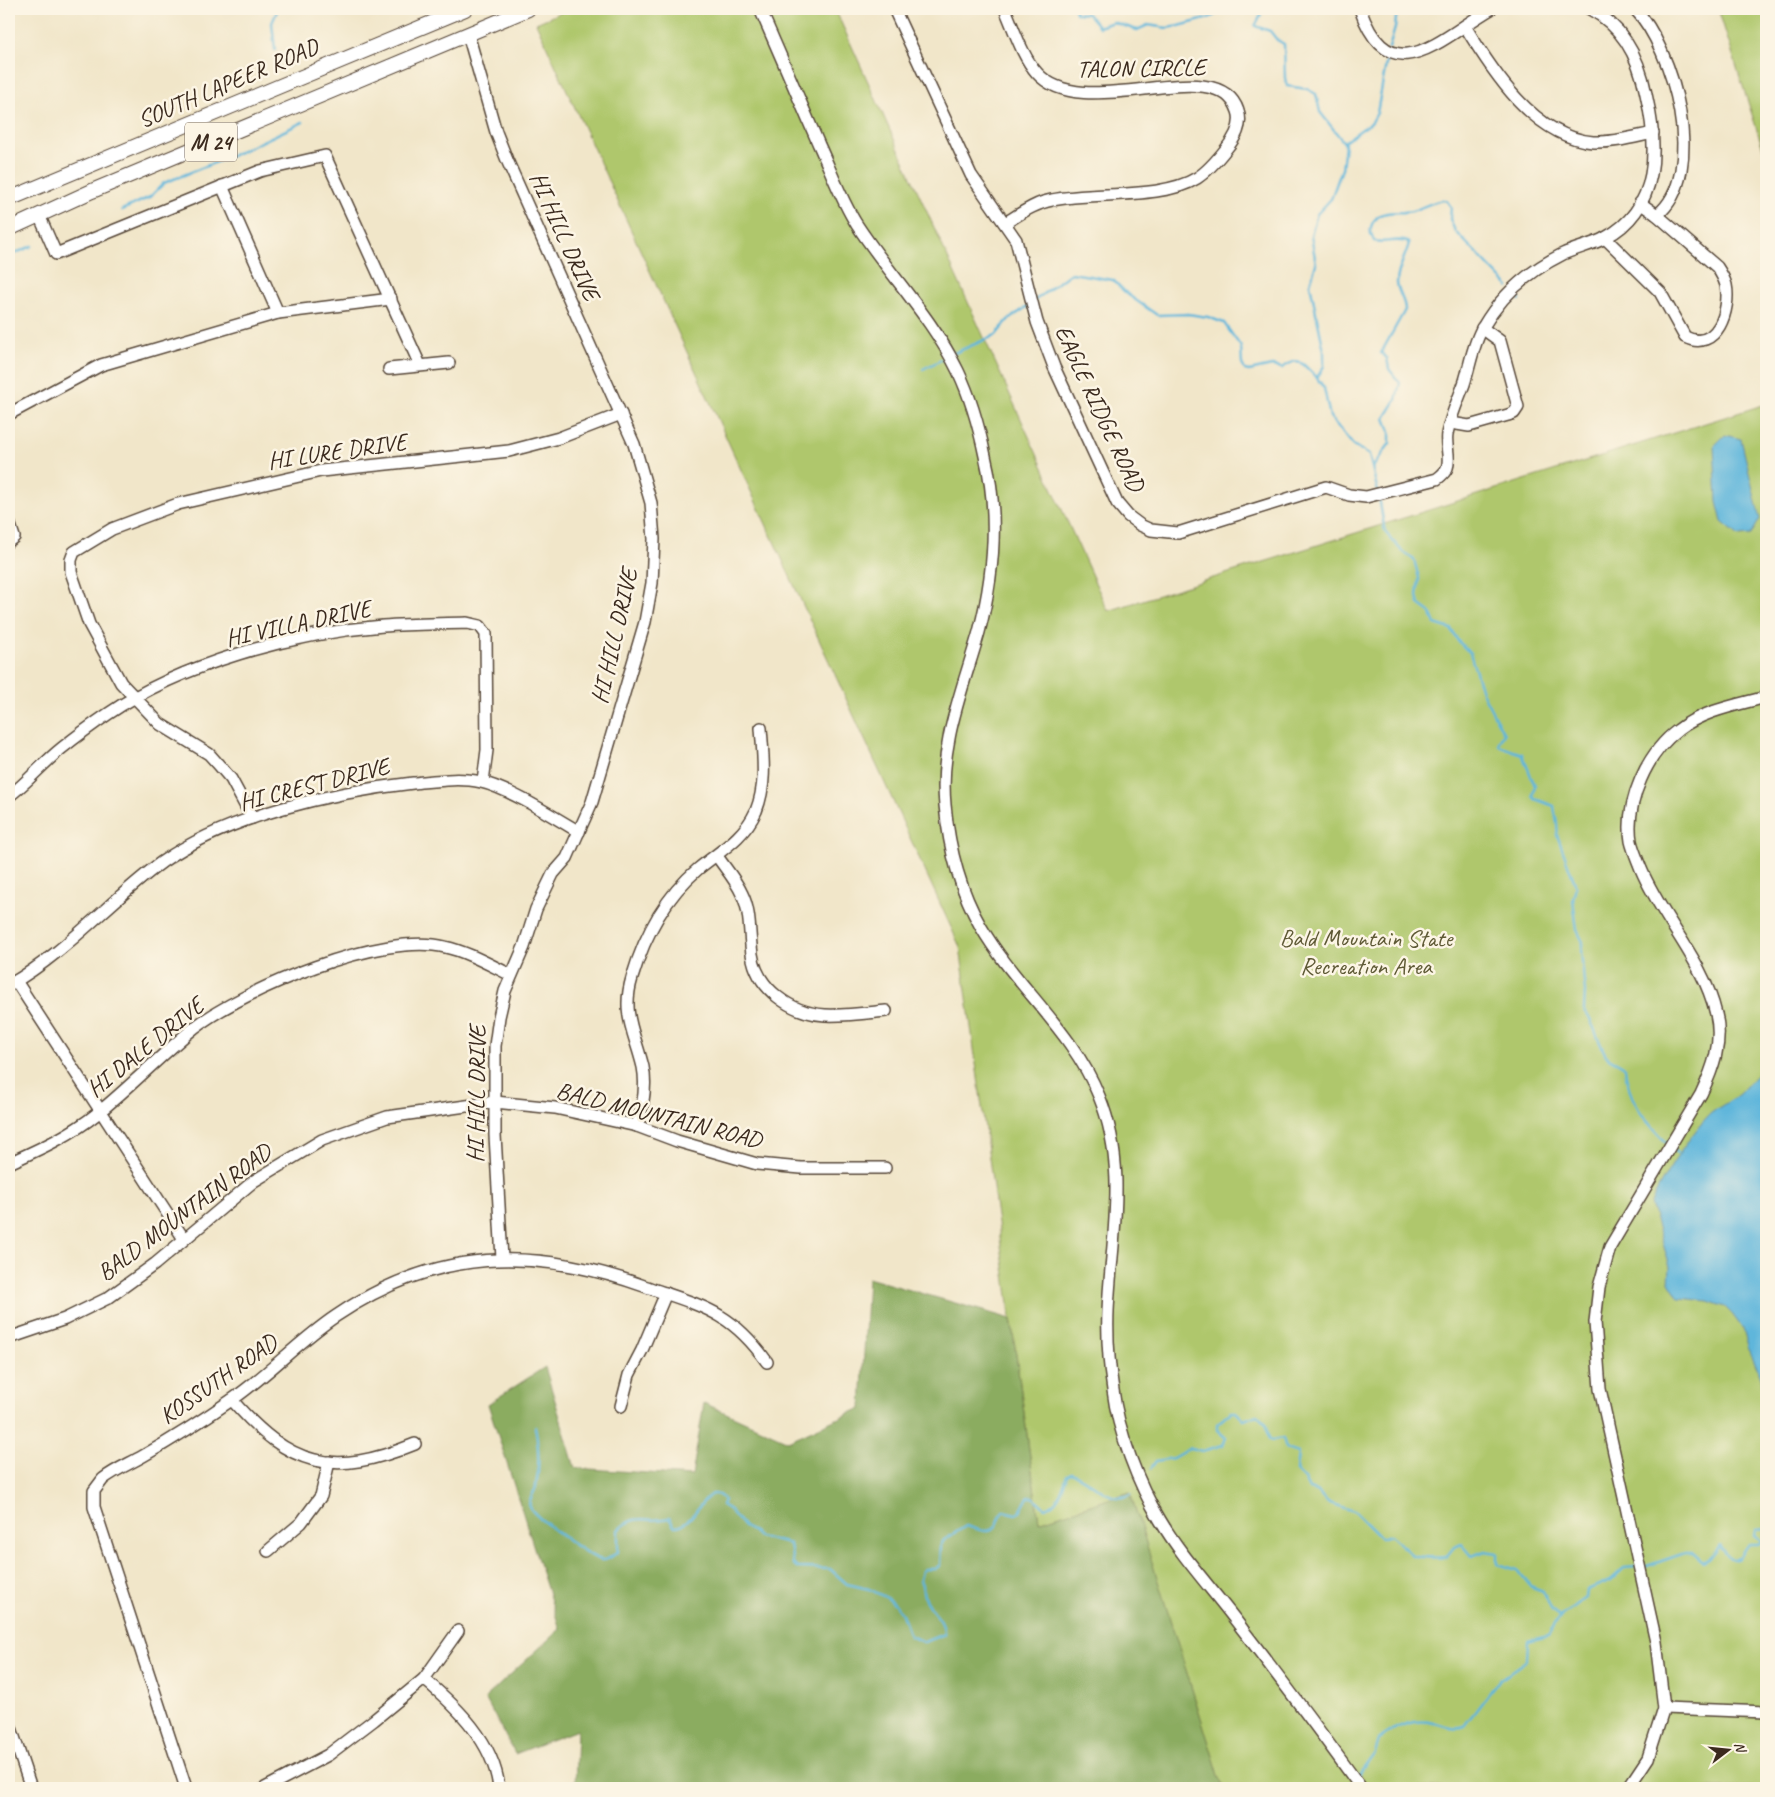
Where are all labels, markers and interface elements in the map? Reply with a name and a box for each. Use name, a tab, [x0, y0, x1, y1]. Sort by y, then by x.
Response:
street label: SOUTH LAPEER ROAD	[133, 31, 325, 134]
street label: TALON CIRCLE	[1076, 52, 1209, 84]
road number: M 24	[185, 122, 237, 162]
street label: HI HILL DRIVE	[523, 167, 608, 308]
street label: EAGLE RIDGE ROAD	[1048, 320, 1152, 498]
street label: HI LURE DRIVE	[266, 426, 411, 476]
street label: HI HILL DRIVE	[584, 563, 645, 706]
street label: HI VILLA DRIVE	[223, 592, 376, 653]
street label: HI CREST DRIVE	[236, 750, 395, 817]
park label: Bald Mountain State Recreation Area	[1280, 923, 1454, 981]
street label: HI DALE DRIVE	[80, 989, 212, 1103]
street label: HI HILL DRIVE	[460, 1022, 492, 1163]
street label: BALD MOUNTAIN ROAD	[553, 1075, 767, 1155]
street label: BALD MOUNTAIN ROAD	[91, 1136, 279, 1287]
street label: KOSSUTH ROAD	[153, 1326, 284, 1431]
north arrow	[1702, 1724, 1752, 1774]
text: N	[1731, 1740, 1750, 1755]

